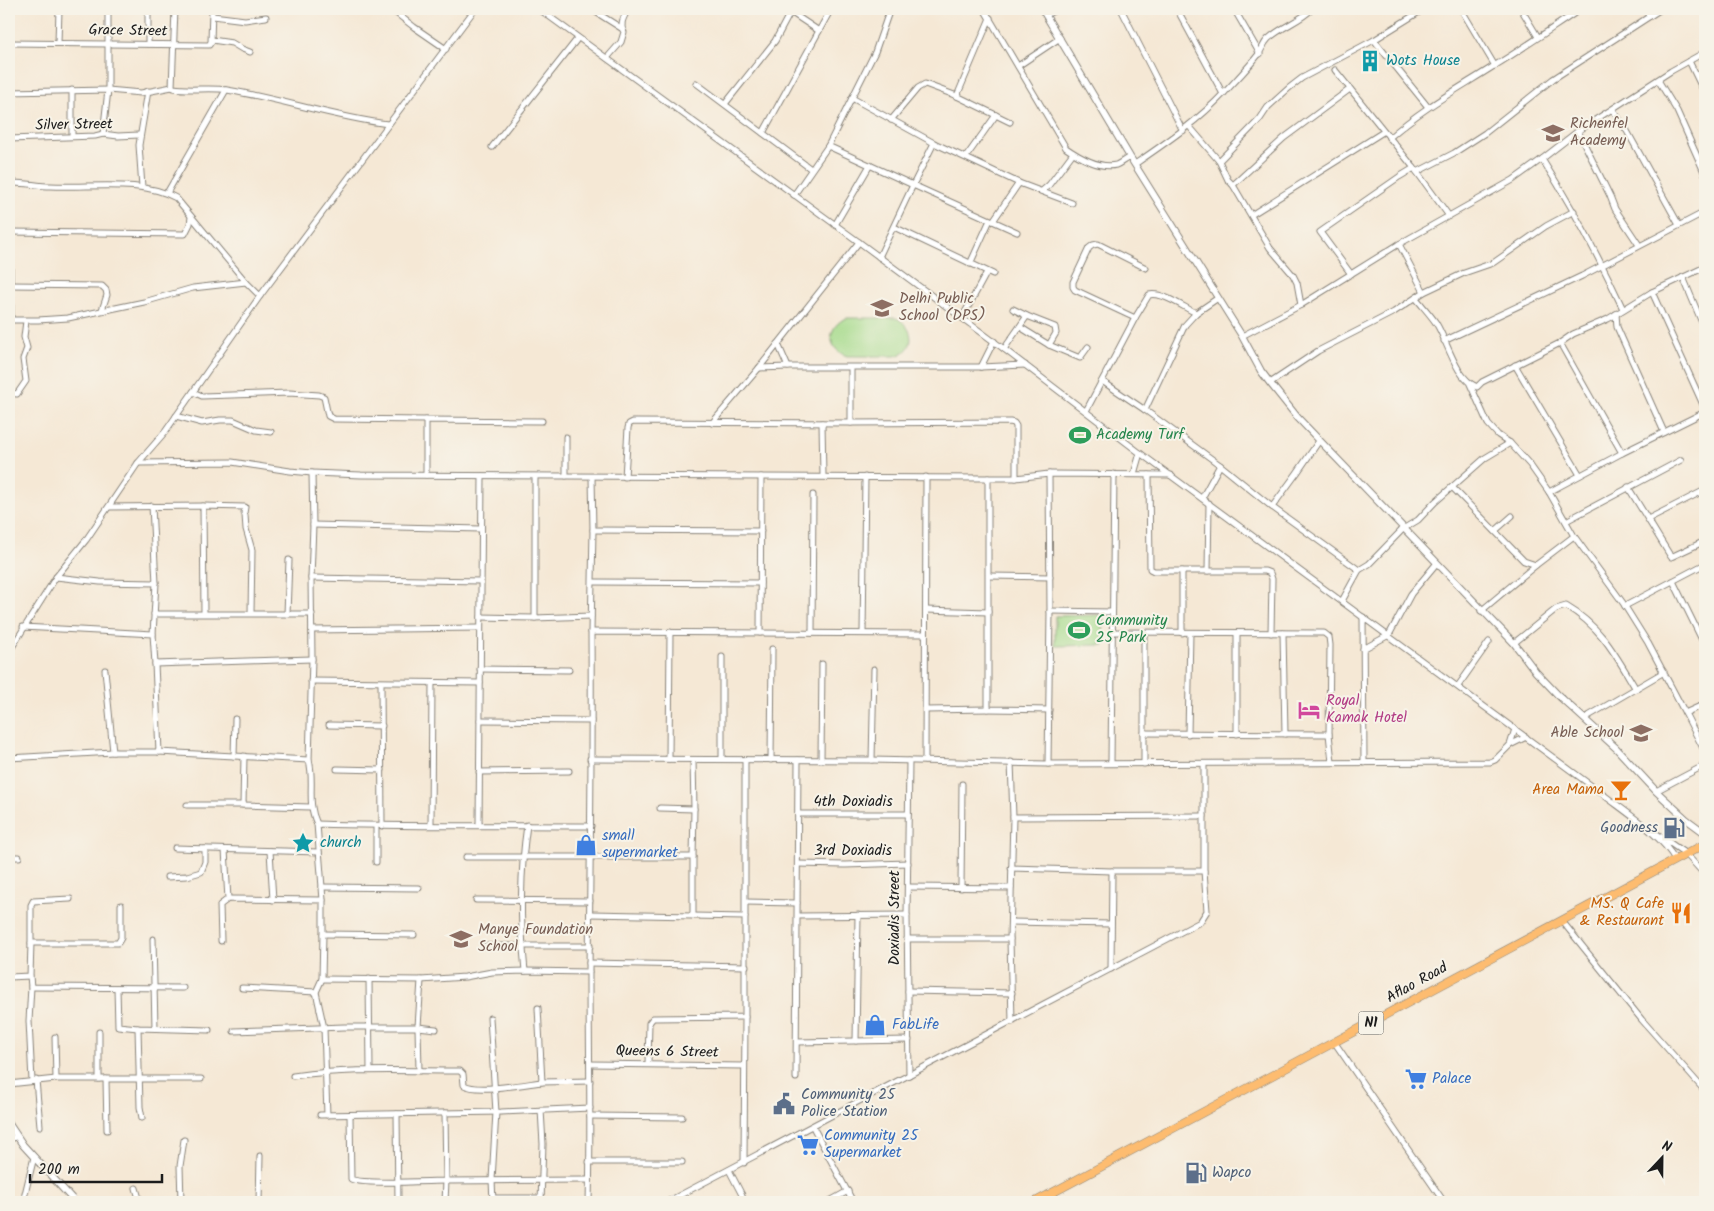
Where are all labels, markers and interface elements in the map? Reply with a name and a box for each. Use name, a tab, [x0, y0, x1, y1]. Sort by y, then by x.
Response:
street label: Grace Street	[88, 18, 168, 44]
building icon: Wots House	[1357, 48, 1383, 74]
place label: Wots House	[1386, 49, 1460, 73]
street label: Silver Street	[35, 112, 113, 138]
place label: Richenfel Academy	[1570, 112, 1628, 153]
school or university icon: Richenfel Academy	[1540, 120, 1566, 146]
place label: Delhi Public School (DPS)	[899, 287, 986, 328]
school or university icon: Delhi Public School (DPS)	[869, 295, 895, 321]
sports icon: Academy Turf	[1067, 422, 1093, 448]
place label: Academy Turf	[1096, 423, 1185, 447]
place label: Community 25 Park	[1096, 609, 1168, 650]
sports icon: Community 25 Park	[1066, 617, 1092, 643]
place label: Royal Kamak Hotel	[1326, 689, 1407, 730]
hotel icon: Royal Kamak Hotel	[1296, 697, 1322, 723]
school or university icon: Able School	[1628, 720, 1654, 746]
place label: Able School	[1551, 721, 1624, 745]
bar icon: Area Mama	[1608, 777, 1634, 803]
place label: Area Mama	[1532, 778, 1604, 802]
street label: 4th Doxiadis	[813, 790, 893, 814]
fuel station icon: Goodness	[1661, 815, 1687, 841]
place label: Goodness	[1600, 816, 1659, 840]
place label: small supermarket	[602, 824, 678, 865]
place icon: church	[290, 830, 316, 856]
place label: church	[320, 831, 362, 855]
shop icon: small supermarket	[573, 832, 599, 858]
street label: 3rd Doxiadis	[814, 839, 893, 863]
street label: Doxiadis Street	[883, 870, 907, 965]
place label: MS. Q Cafe & Restaurant	[1580, 892, 1664, 933]
restaurant icon: MS. Q Cafe & Restaurant	[1668, 900, 1694, 926]
place label: Manye Foundation School	[478, 918, 593, 959]
school or university icon: Manye Foundation School	[448, 926, 474, 952]
street label: Aflao Road	[1382, 956, 1453, 1010]
road number: N1	[1358, 1011, 1384, 1034]
shop icon: FabLife	[862, 1012, 888, 1038]
place label: FabLife	[892, 1013, 939, 1037]
street label: Queens 6 Street	[615, 1039, 719, 1065]
supermarket icon: Palace	[1403, 1066, 1429, 1092]
place label: Palace	[1432, 1067, 1472, 1091]
place label: Community 25 Police Station	[801, 1083, 896, 1124]
public building icon: Community 25 Police Station	[771, 1091, 797, 1117]
place label: Community 25 Supermarket	[824, 1124, 919, 1165]
supermarket icon: Community 25 Supermarket	[795, 1132, 821, 1158]
north arrow	[1636, 1134, 1686, 1184]
text: N	[1658, 1135, 1675, 1159]
scale bar	[30, 1151, 162, 1183]
text: 200 m	[38, 1158, 80, 1182]
fuel station icon: Wapco	[1183, 1160, 1209, 1186]
place label: Wapco	[1212, 1161, 1252, 1185]

